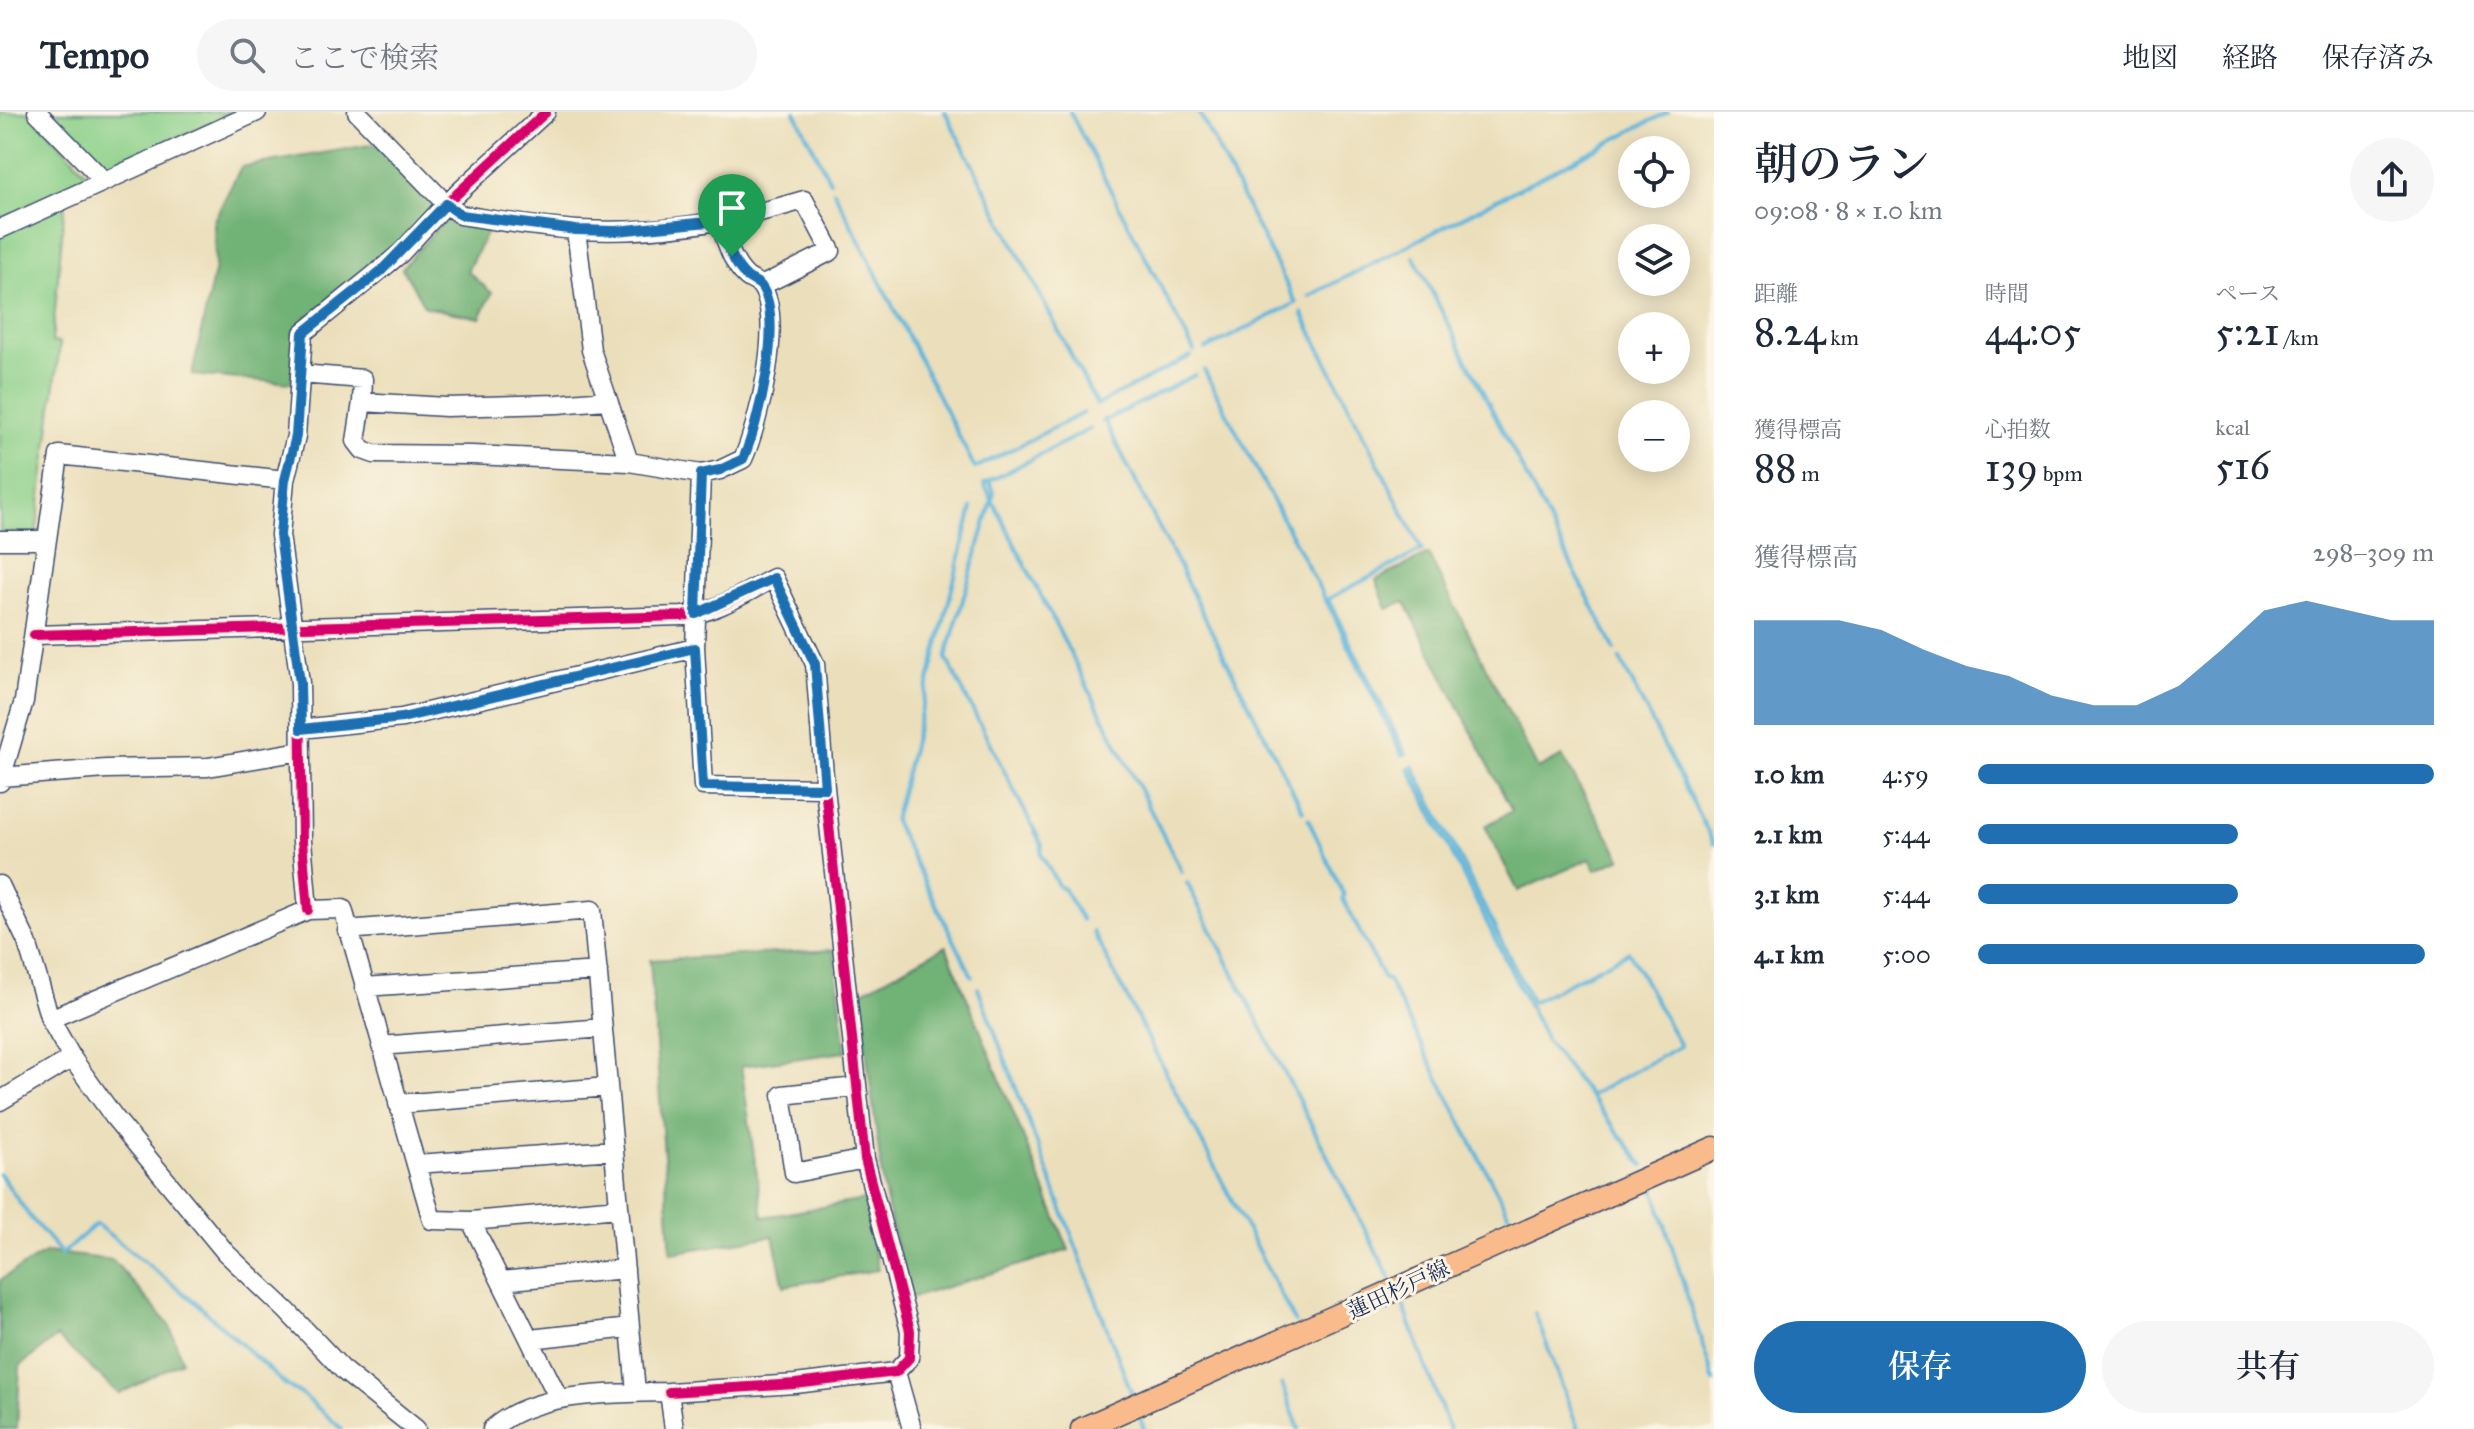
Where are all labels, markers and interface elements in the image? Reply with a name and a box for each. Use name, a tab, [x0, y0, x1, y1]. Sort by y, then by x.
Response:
search box	[197, 19, 757, 91]
text: Tempo	[40, 32, 149, 78]
icon: search	[225, 33, 269, 77]
text: ここで検索	[289, 40, 439, 76]
text: 地図	[2122, 40, 2178, 75]
text: 経路	[2222, 40, 2278, 75]
text: 保存済み	[2322, 40, 2434, 75]
map controls	[1618, 136, 1690, 472]
button: locate	[1618, 136, 1690, 208]
text: 朝のラン	[1754, 137, 1930, 191]
button: share	[2350, 138, 2434, 222]
pin	[698, 174, 766, 256]
icon: arrive	[710, 186, 754, 230]
text: 09:08 · 8 × 1.0 km	[1754, 194, 1943, 226]
button: layers	[1618, 224, 1690, 296]
text: 距離	[1754, 280, 1798, 307]
text: 時間	[1985, 280, 2029, 307]
text: ペース	[2215, 280, 2280, 307]
text: 8.24	[1754, 307, 1826, 356]
text: 44:05	[1985, 307, 2081, 356]
text: 5:21	[2215, 307, 2280, 356]
button: +	[1618, 312, 1690, 384]
text: km	[1826, 324, 1859, 351]
text: /km	[2280, 324, 2319, 351]
button: −	[1618, 400, 1690, 472]
text: kcal	[2215, 414, 2250, 441]
text: 獲得標高	[1754, 416, 1842, 443]
text: 心拍数	[1985, 416, 2051, 443]
text: 516	[2215, 441, 2270, 490]
text: 88	[1754, 443, 1797, 492]
text: 139	[1985, 443, 2038, 492]
text: m	[1797, 460, 1820, 487]
text: bpm	[2038, 460, 2083, 487]
text: 298–309 m	[2313, 536, 2434, 568]
text: 獲得標高	[1754, 541, 1858, 573]
text: 1.0 km	[1754, 758, 1824, 790]
text: 4:59	[1882, 758, 1929, 790]
text: 2.1 km	[1754, 818, 1823, 850]
text: 5:44	[1882, 818, 1930, 850]
text: 3.1 km	[1754, 878, 1820, 910]
text: 5:44	[1882, 878, 1930, 910]
text: 4.1 km	[1754, 938, 1824, 970]
text: 5:00	[1882, 938, 1931, 970]
street label: 蓮田杉戸線	[1343, 1254, 1454, 1325]
button: 保存	[1754, 1321, 2086, 1413]
button: 共有	[2102, 1321, 2434, 1413]

